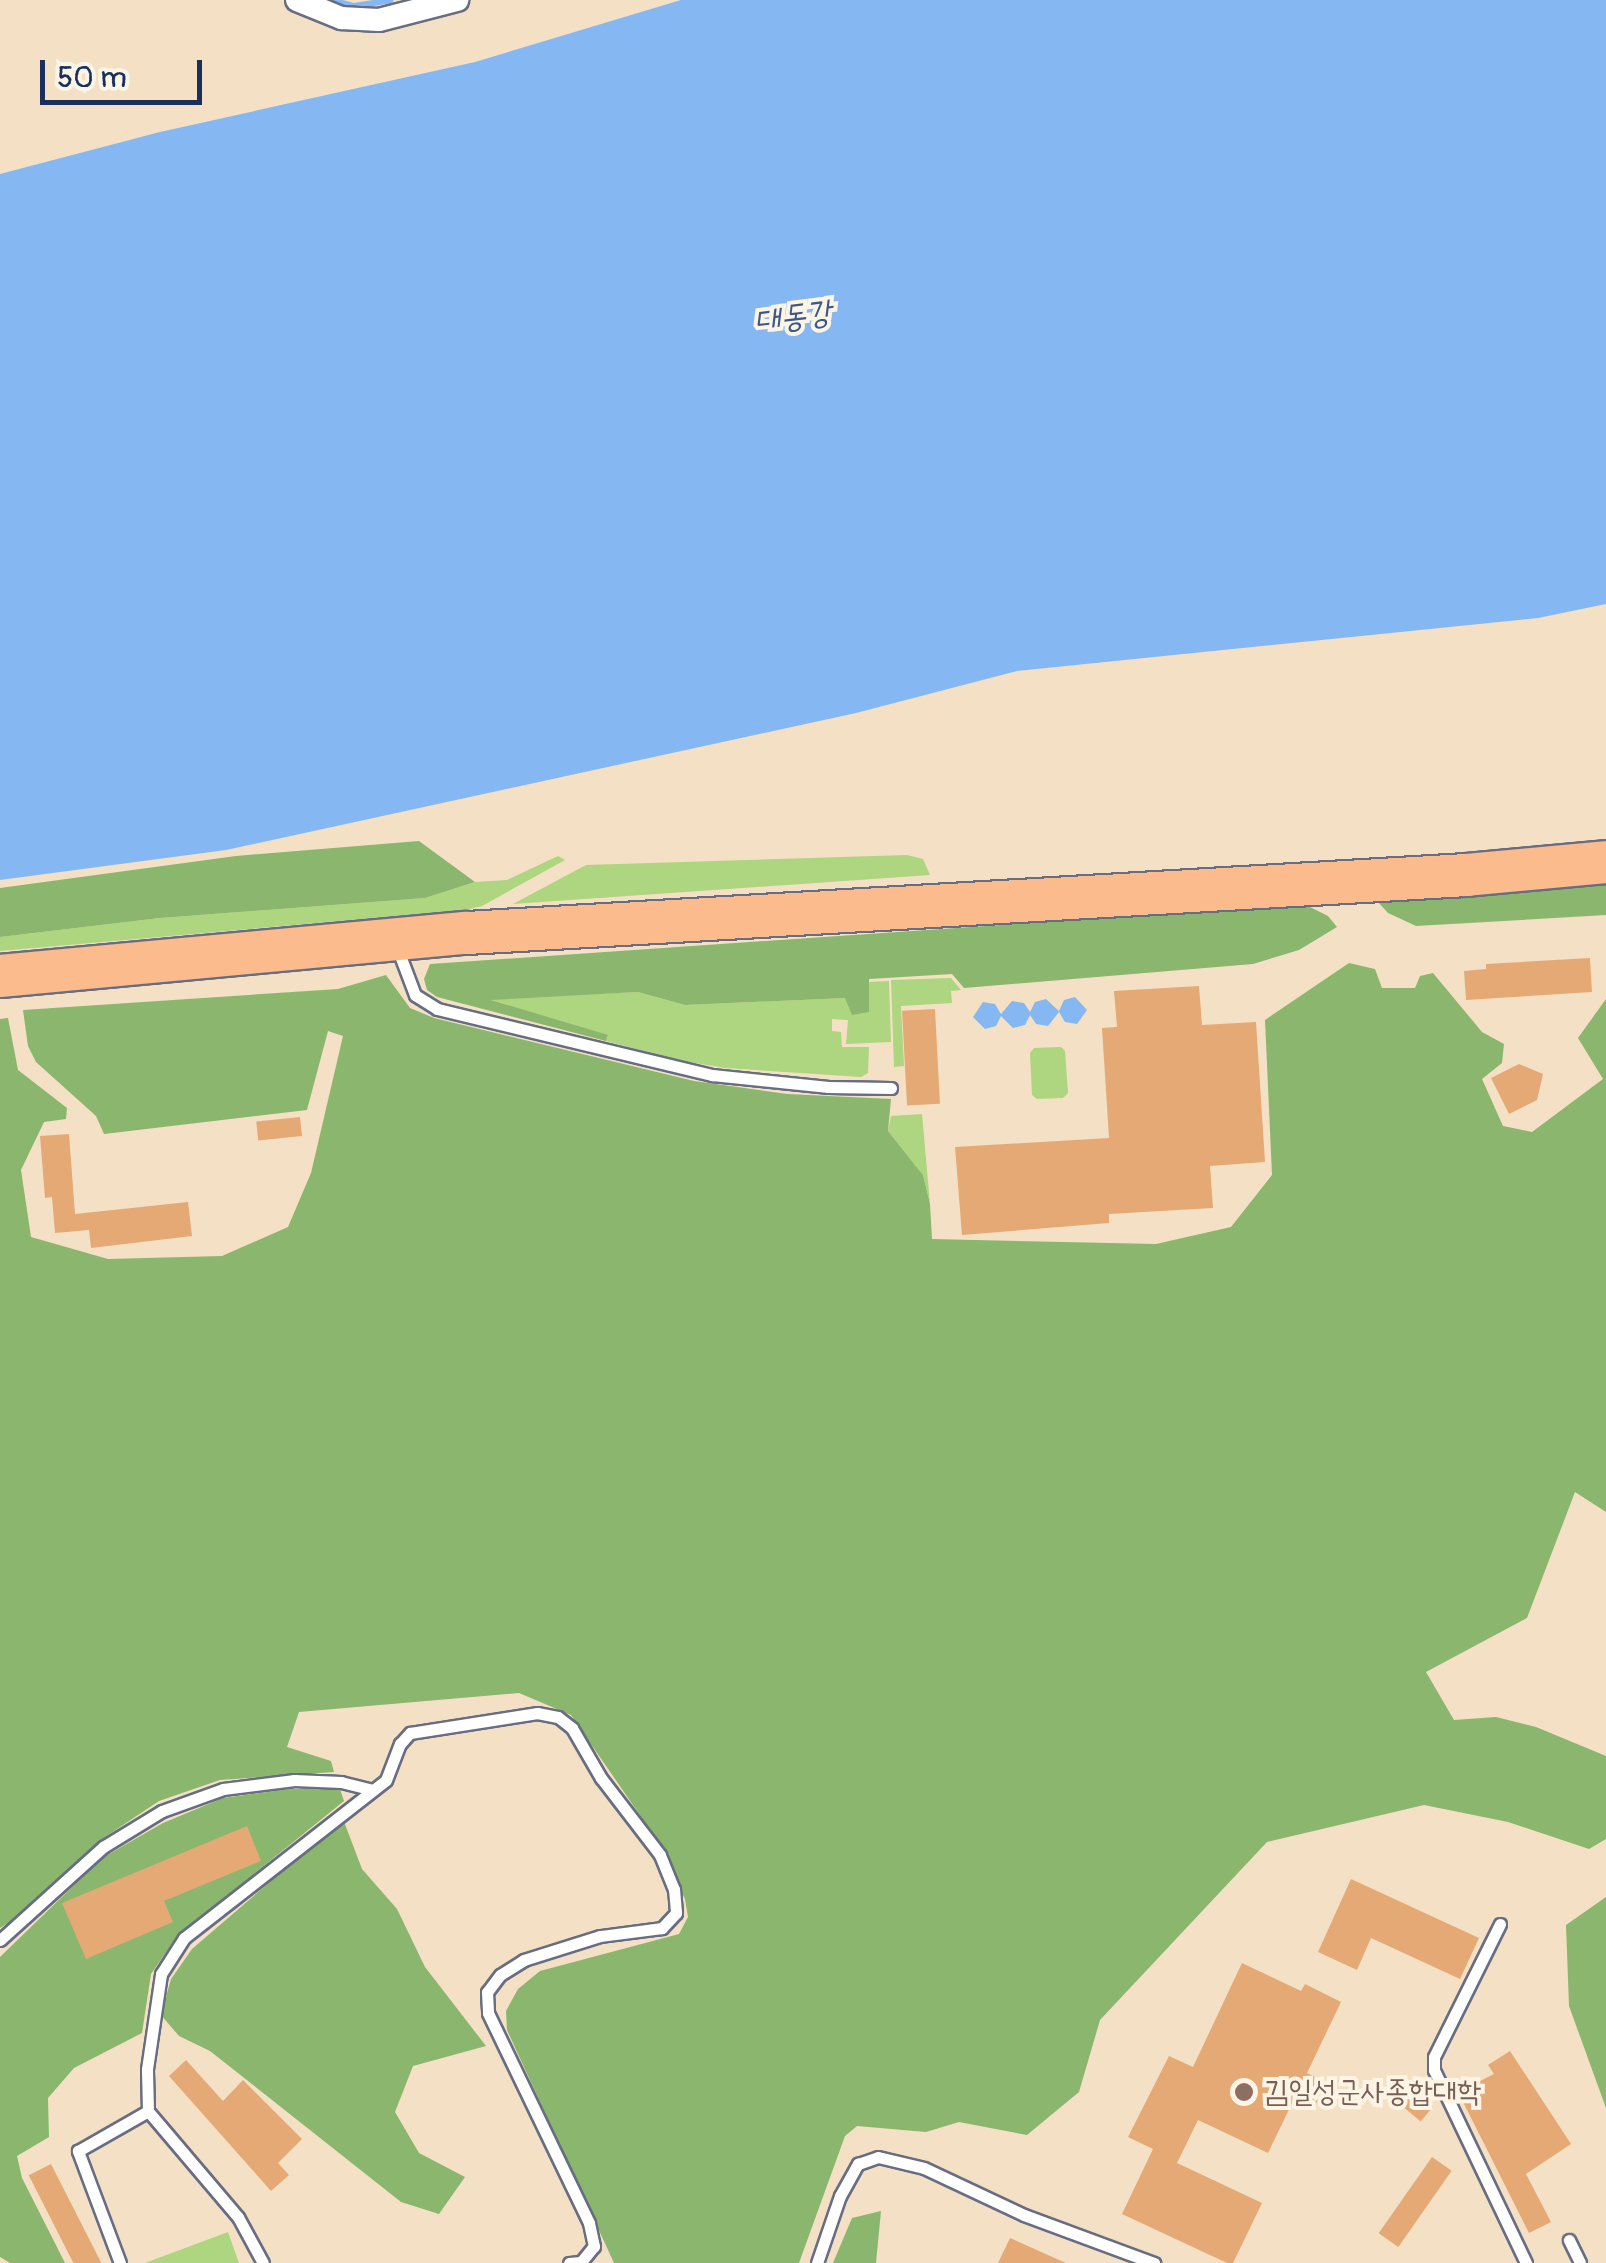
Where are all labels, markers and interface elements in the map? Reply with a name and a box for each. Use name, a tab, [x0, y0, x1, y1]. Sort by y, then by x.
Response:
scale bar	[45, 40, 208, 102]
text: 50 m	[57, 59, 127, 96]
water label: 대동강	[752, 293, 834, 341]
place label: 김일성군사종합대학	[1264, 2074, 1481, 2110]
marker: 김일성군사종합대학	[1233, 2081, 1255, 2103]

